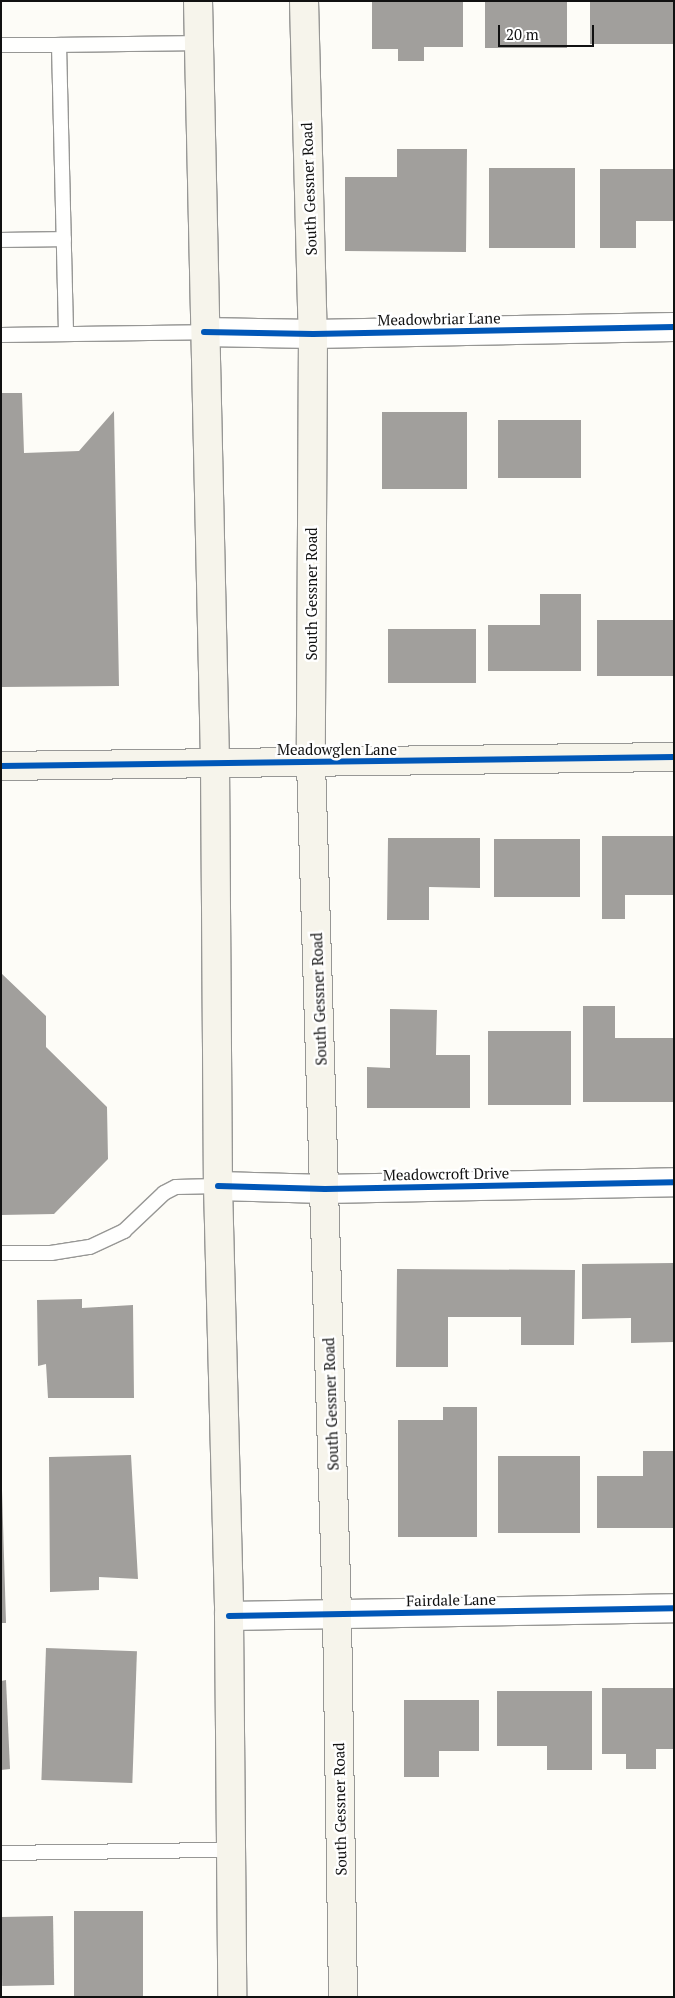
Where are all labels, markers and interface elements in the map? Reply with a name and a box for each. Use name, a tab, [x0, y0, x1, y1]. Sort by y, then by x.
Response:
scale bar	[500, 15, 596, 47]
text: 20 m	[506, 24, 539, 44]
street label: South Gessner Road	[298, 122, 320, 256]
street label: Meadowbriar Lane	[377, 309, 501, 329]
street label: South Gessner Road	[303, 527, 321, 661]
street label: Meadowglen Lane	[277, 741, 397, 759]
street label: South Gessner Road	[308, 932, 330, 1066]
street label: Meadowcroft Drive	[383, 1164, 509, 1184]
street label: South Gessner Road	[320, 1337, 342, 1471]
street label: Fairdale Lane	[406, 1590, 496, 1610]
street label: South Gessner Road	[330, 1742, 350, 1876]

